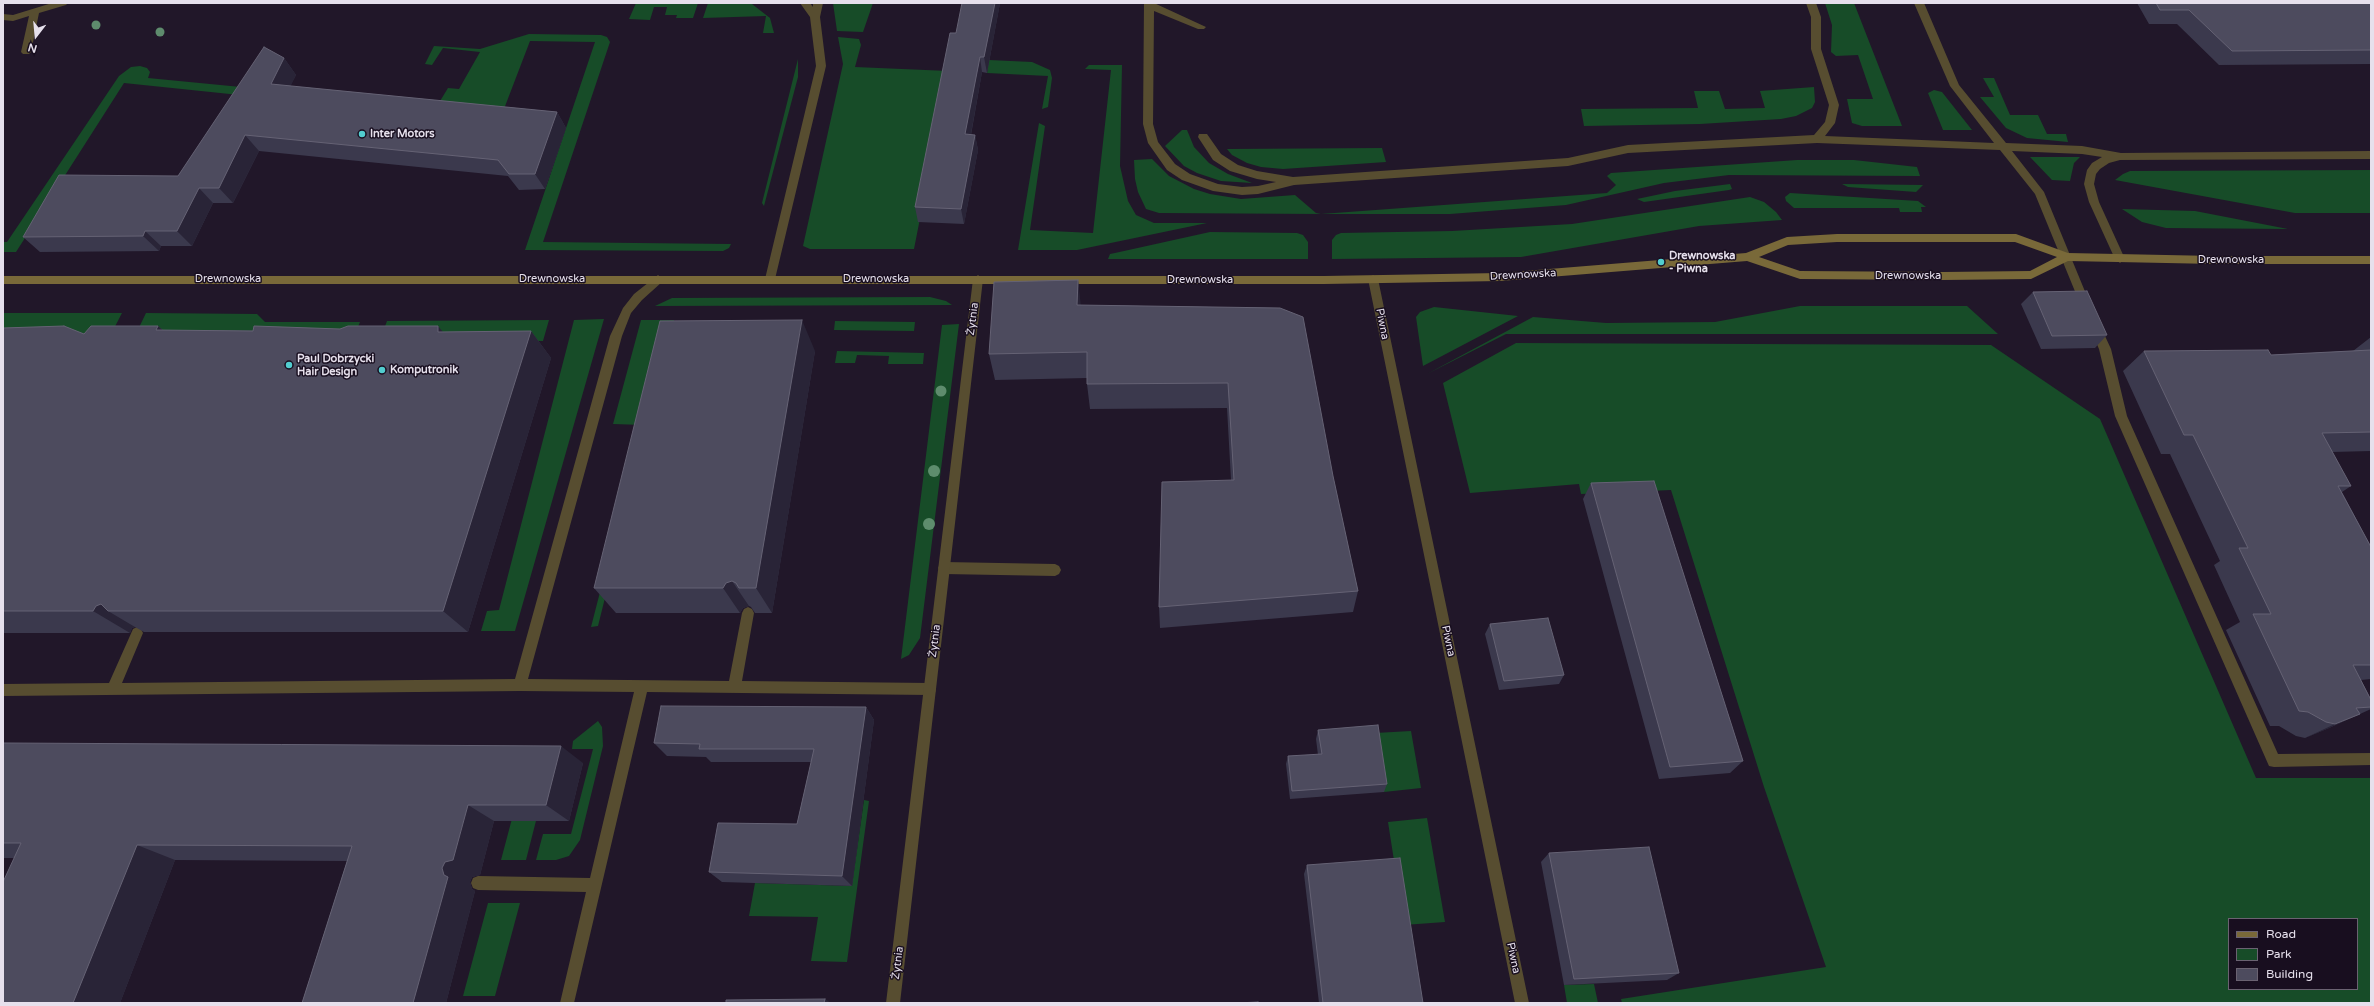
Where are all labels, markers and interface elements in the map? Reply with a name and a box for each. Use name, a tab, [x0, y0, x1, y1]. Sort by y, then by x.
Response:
north arrow	[16, 16, 56, 56]
text: N	[27, 41, 39, 55]
place label: Inter Motors	[370, 127, 434, 141]
marker: Inter Motors	[357, 129, 367, 139]
place label: Drewnowska - Piwna	[1669, 249, 1735, 275]
street label: Drewnowska	[2198, 253, 2264, 267]
marker: Drewnowska - Piwna	[1656, 257, 1666, 267]
street label: Drewnowska	[1489, 267, 1557, 283]
street label: Drewnowska	[1875, 269, 1941, 283]
street label: Drewnowska	[195, 272, 261, 286]
street label: Drewnowska	[519, 272, 585, 286]
street label: Drewnowska	[843, 272, 909, 286]
street label: Drewnowska	[1167, 273, 1233, 287]
street label: Żytnia	[964, 302, 982, 336]
street label: Piwna	[1373, 307, 1391, 341]
place label: Paul Dobrzycki Hair Design	[297, 352, 374, 378]
marker: Paul Dobrzycki Hair Design	[284, 360, 294, 370]
place label: Komputronik	[390, 363, 458, 377]
marker: Komputronik	[377, 365, 387, 375]
street label: Żytnia	[926, 624, 944, 658]
street label: Piwna	[1438, 624, 1458, 658]
legend	[2228, 918, 2358, 990]
text: Road	[2266, 927, 2296, 941]
street label: Piwna	[1503, 941, 1523, 975]
street label: Żytnia	[889, 946, 907, 980]
text: Park	[2266, 947, 2292, 961]
text: Building	[2266, 967, 2313, 981]

